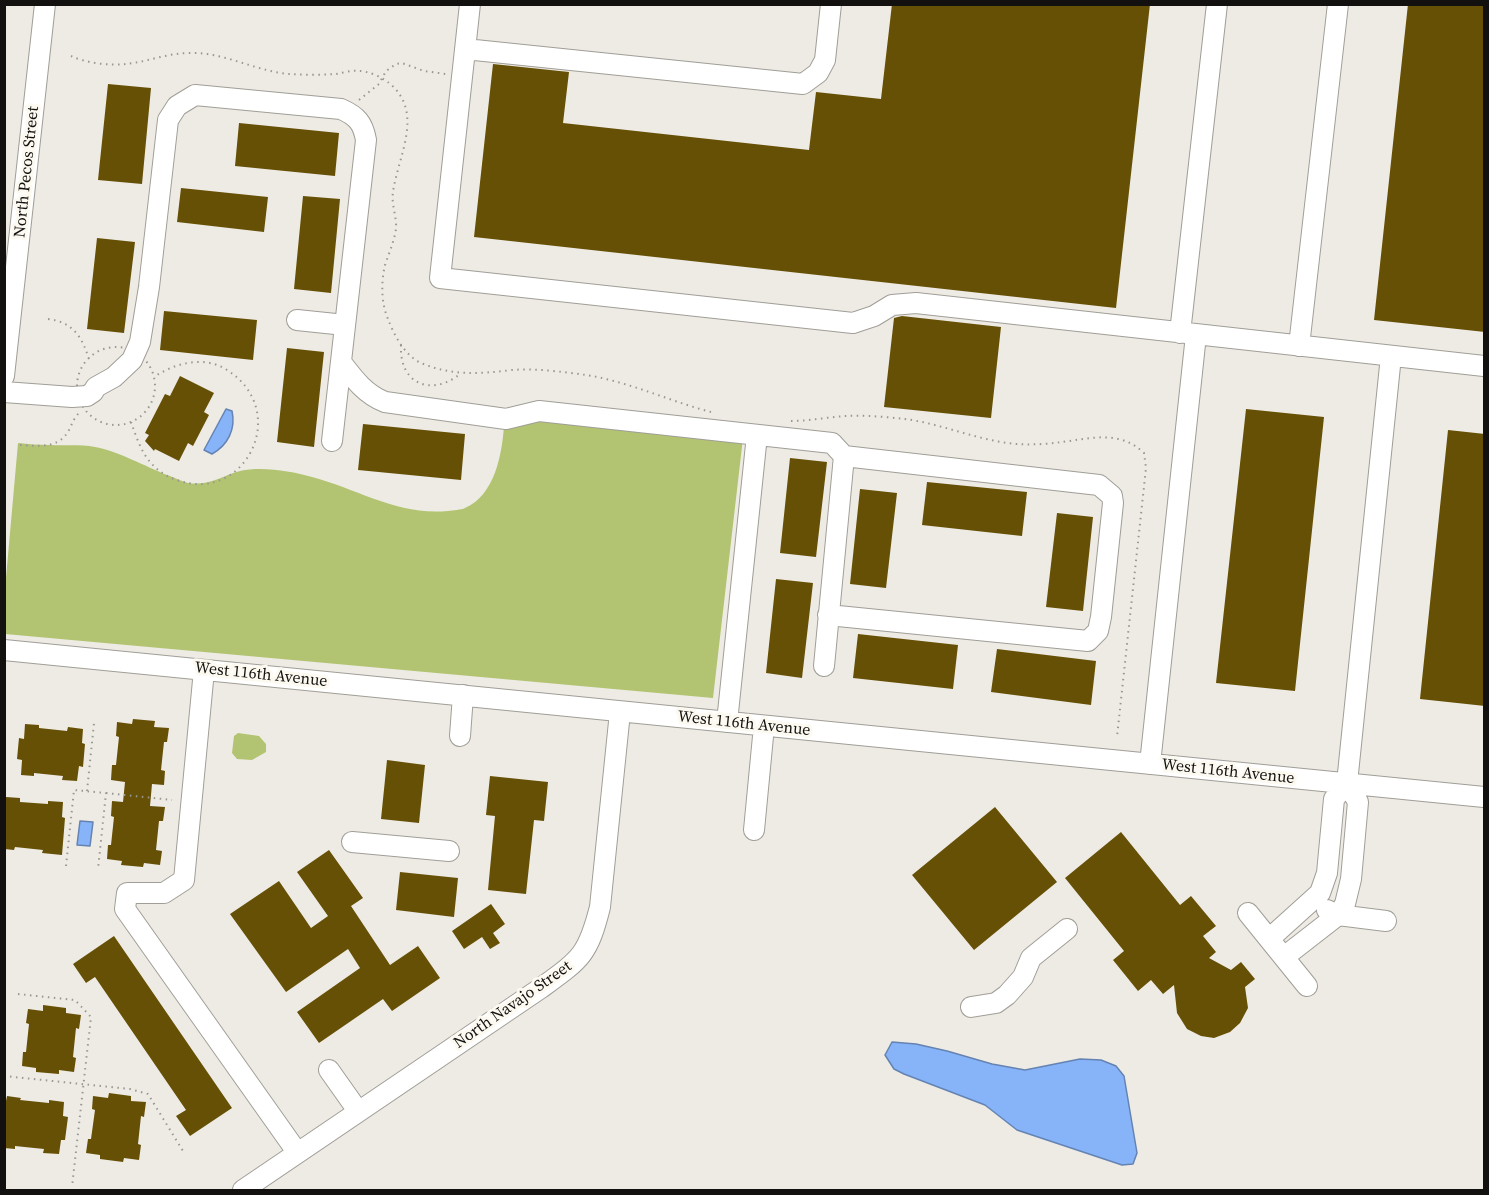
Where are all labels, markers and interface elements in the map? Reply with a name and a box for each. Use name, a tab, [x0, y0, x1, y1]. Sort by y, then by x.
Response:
street label: North Pecos Street	[11, 105, 43, 239]
street label: West 116th Avenue	[194, 658, 328, 692]
street label: West 116th Avenue	[677, 707, 811, 741]
street label: West 116th Avenue	[1161, 755, 1295, 789]
street label: North Navajo Street	[450, 957, 576, 1053]

